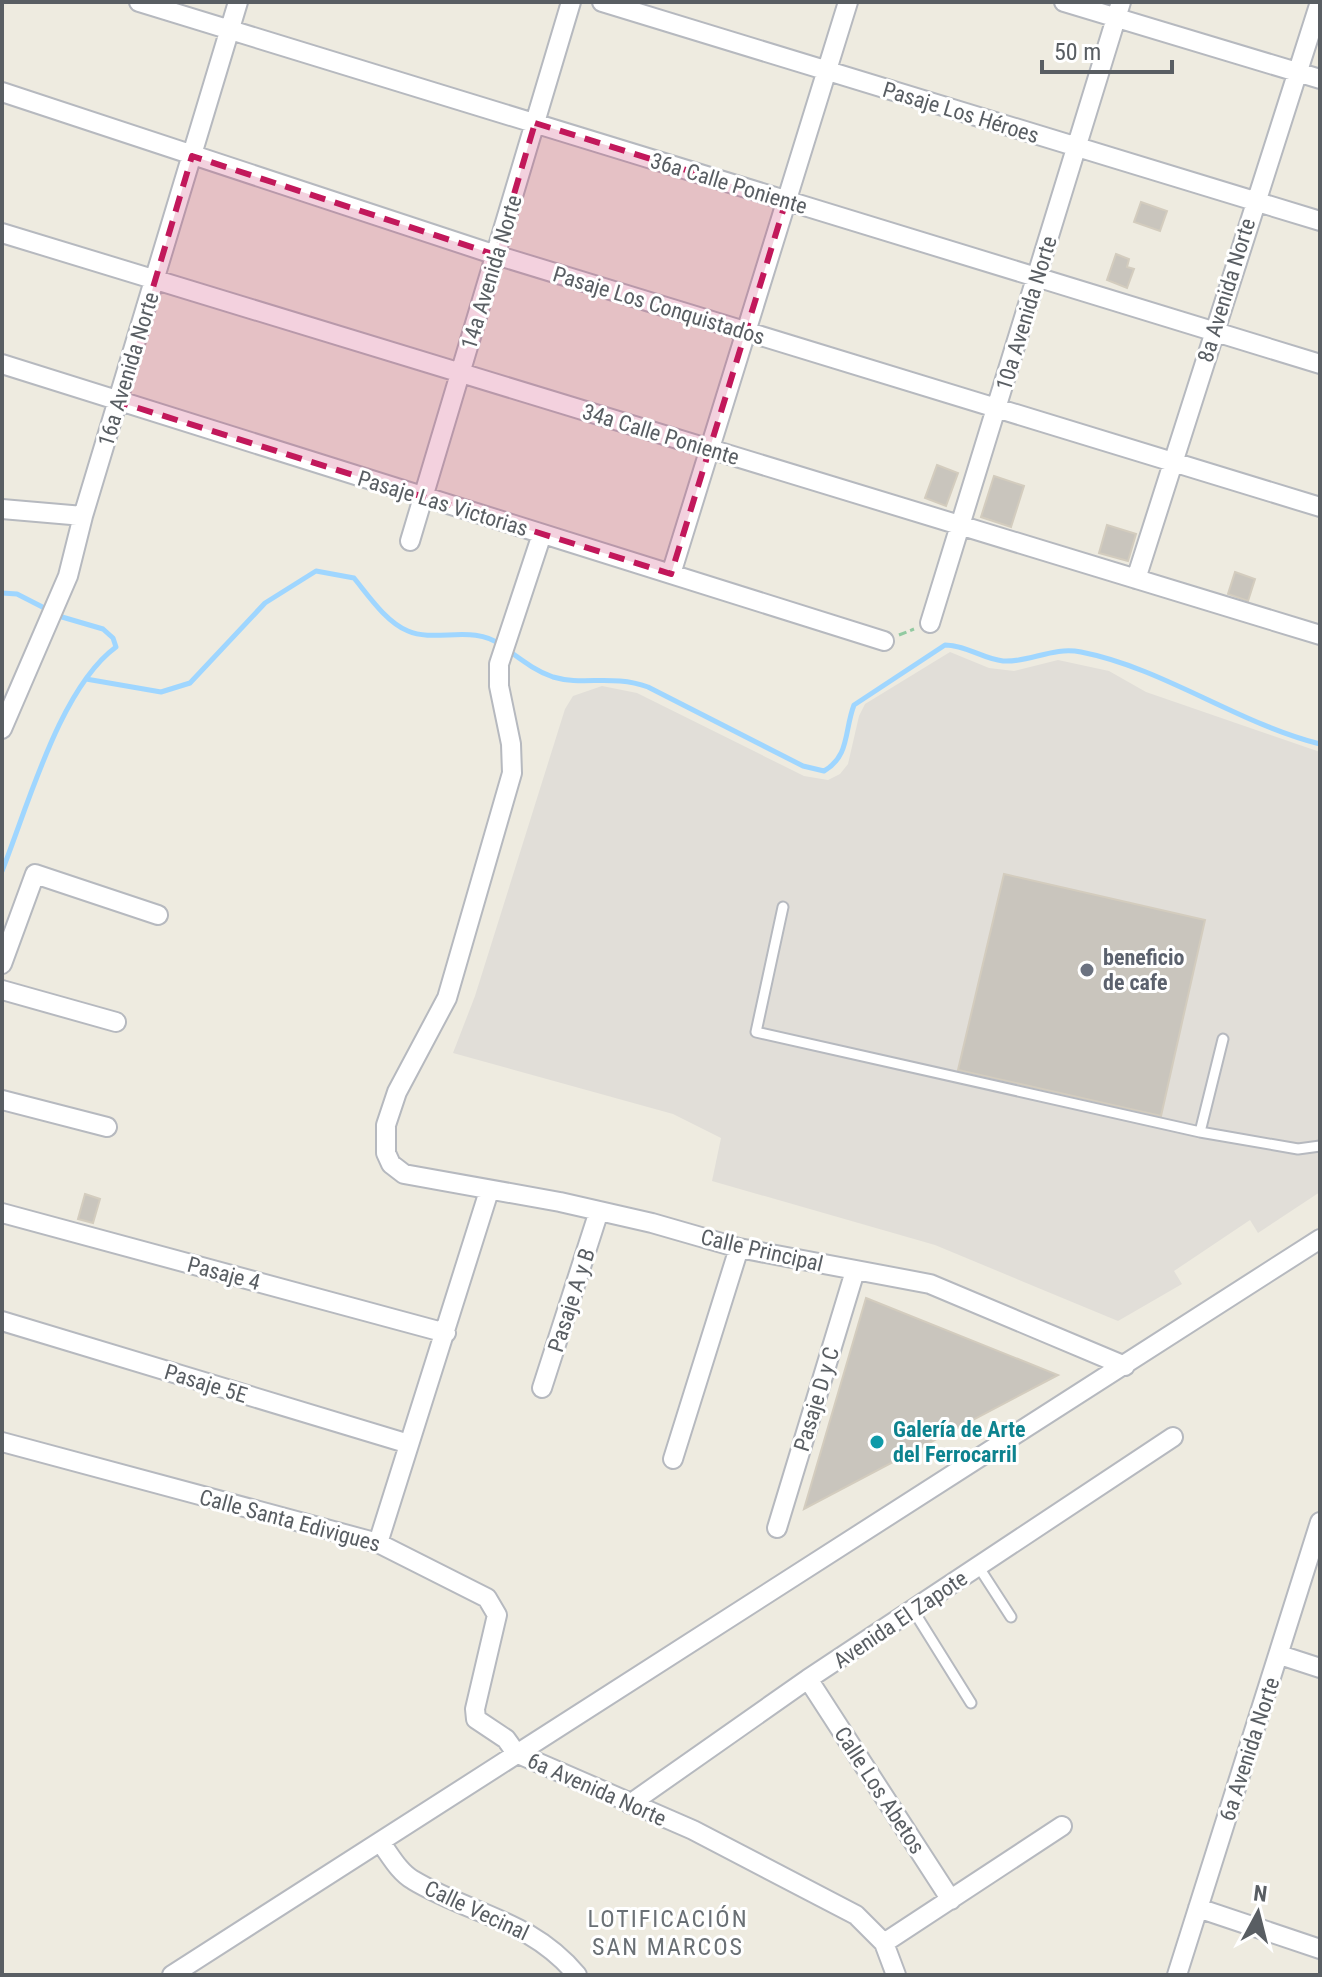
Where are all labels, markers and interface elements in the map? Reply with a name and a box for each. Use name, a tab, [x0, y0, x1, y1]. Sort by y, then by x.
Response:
scale bar	[1042, 24, 1172, 74]
text: 50 m	[1054, 38, 1101, 66]
street label: Pasaje Los Héroes	[880, 77, 1042, 148]
street label: 36a Calle Poniente	[648, 148, 810, 219]
street label: 14a Avenida Norte	[456, 192, 527, 352]
street label: 8a Avenida Norte	[1193, 215, 1260, 365]
street label: 10a Avenida Norte	[991, 233, 1062, 393]
street label: Pasaje Los Conquistados	[550, 261, 768, 350]
street label: 16a Avenida Norte	[93, 289, 164, 449]
street label: 34a Calle Poniente	[580, 399, 742, 470]
street label: Pasaje Las Victorias	[355, 466, 531, 541]
place label: beneficio de cafe	[1103, 945, 1184, 995]
marker: beneficio de cafe	[1078, 961, 1096, 979]
street label: Calle Principal	[698, 1224, 825, 1277]
street label: Pasaje A y B	[543, 1245, 600, 1355]
street label: Pasaje 4	[185, 1252, 263, 1295]
street label: Pasaje D y C	[789, 1344, 844, 1454]
street label: Pasaje 5E	[161, 1359, 250, 1408]
place label: Galería de Arte del Ferrocarril	[893, 1417, 1026, 1467]
marker: Galería de Arte del Ferrocarril	[868, 1433, 886, 1451]
street label: Calle Santa Edivigues	[197, 1484, 383, 1557]
street label: Avenida El Zapote	[829, 1566, 972, 1673]
street label: 6a Avenida Norte	[1215, 1674, 1284, 1824]
street label: Calle Los Abetos	[829, 1722, 930, 1858]
street label: 6a Avenida Norte	[524, 1748, 670, 1831]
north arrow	[1218, 1873, 1298, 1953]
street label: Calle Vecinal	[421, 1875, 533, 1945]
text: N	[1252, 1880, 1269, 1907]
district label: LOTIFICACIÓN SAN MARCOS	[587, 1905, 749, 1961]

